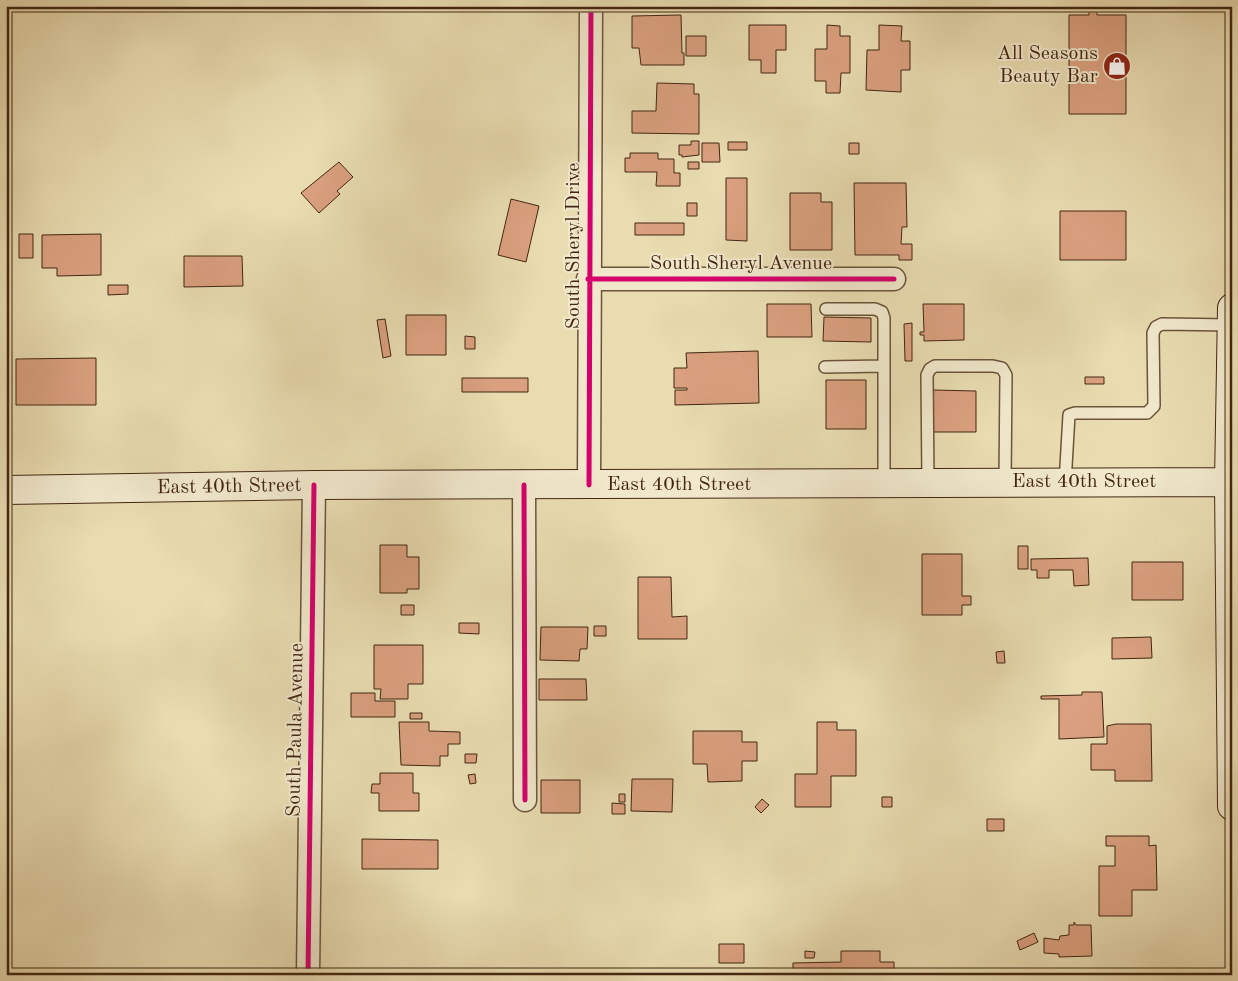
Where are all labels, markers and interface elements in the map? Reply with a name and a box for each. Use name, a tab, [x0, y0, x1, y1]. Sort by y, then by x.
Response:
place label: All Seasons Beauty Bar	[997, 44, 1098, 87]
shop icon: All Seasons Beauty Bar	[1102, 51, 1132, 81]
street label: South Sheryl Drive	[564, 163, 584, 329]
street label: South Sheryl Avenue	[650, 254, 832, 274]
street label: East 40th Street	[1012, 472, 1156, 492]
street label: East 40th Street	[607, 475, 751, 495]
street label: East 40th Street	[157, 476, 301, 498]
street label: South Paula Avenue	[284, 643, 308, 817]

